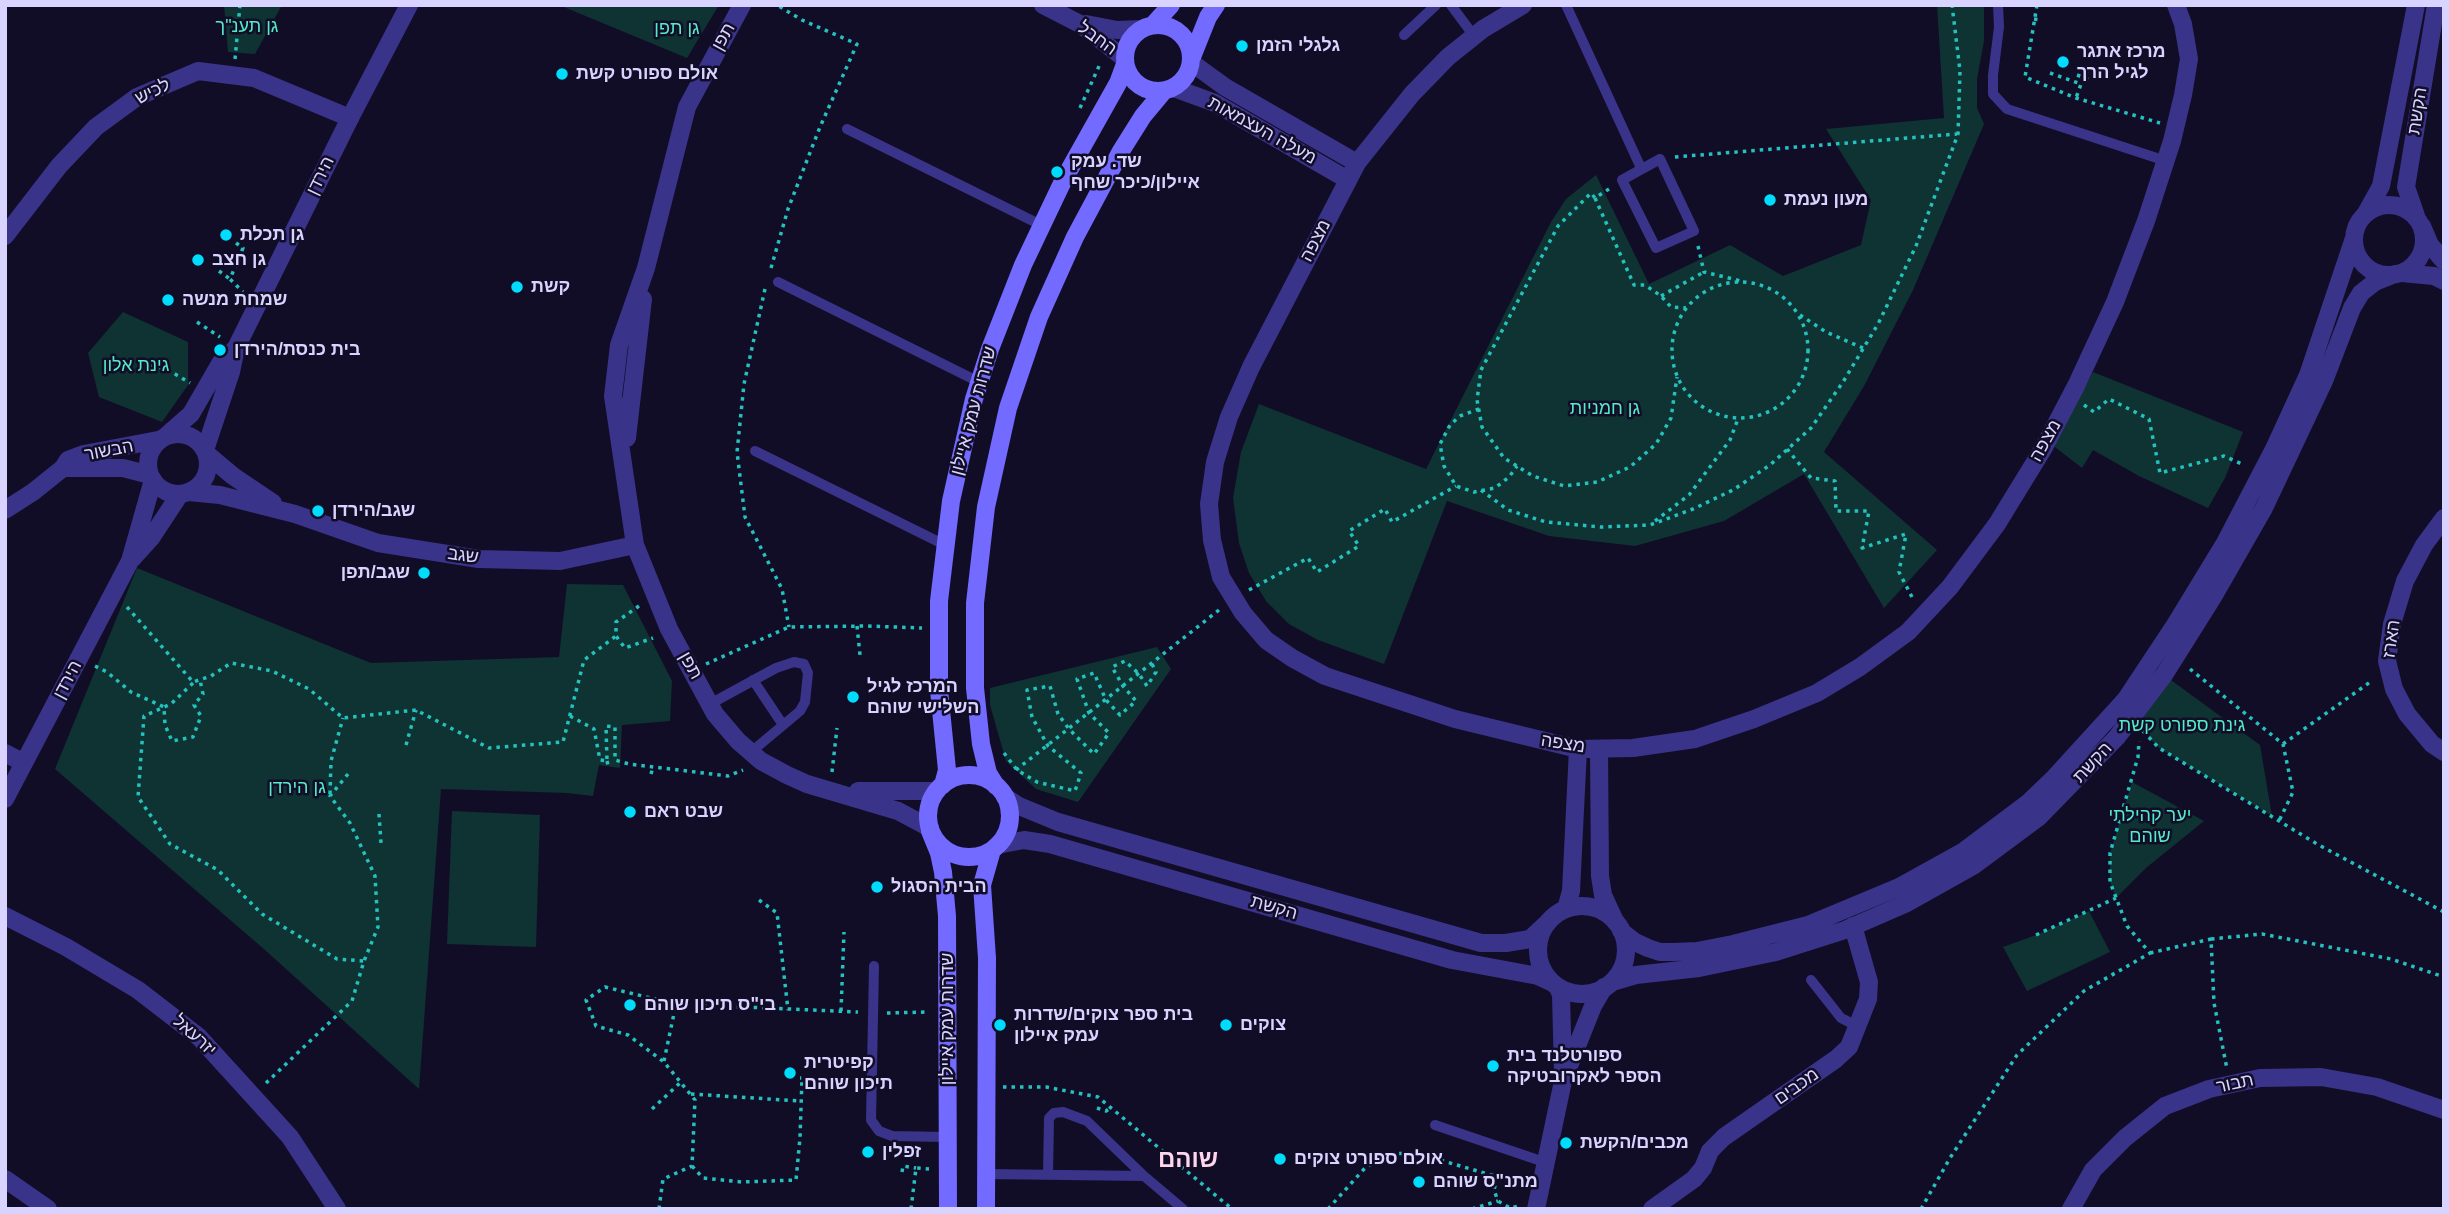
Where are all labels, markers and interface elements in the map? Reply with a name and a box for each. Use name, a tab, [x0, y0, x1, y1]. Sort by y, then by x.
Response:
park label: גן תענ"ך	[216, 16, 278, 38]
park label: גן תפן	[654, 18, 700, 40]
street label: החבל	[1073, 18, 1121, 60]
street label: תפן	[708, 19, 740, 55]
place label: גלגלי הזמן	[1256, 35, 1340, 57]
marker: גלגלי הזמן	[1234, 38, 1250, 54]
place label: מרכז אתגר לגיל הרך	[2077, 41, 2166, 84]
marker: מרכז אתגר לגיל הרך	[2055, 54, 2071, 70]
place label: אולם ספורט קשת	[576, 63, 718, 85]
marker: אולם ספורט קשת	[554, 66, 570, 82]
street label: לכיש	[132, 74, 174, 110]
street label: הקשת	[2404, 86, 2432, 136]
street label: מעלה העצמאות	[1204, 92, 1320, 170]
place label: שד. עמק איילון/כיכר שחף	[1071, 151, 1200, 194]
street label: הירדן	[302, 153, 340, 199]
marker: שד. עמק איילון/כיכר שחף	[1049, 164, 1065, 180]
place label: מעון נעמת	[1784, 189, 1868, 211]
marker: מעון נעמת	[1762, 192, 1778, 208]
street label: מצפה	[1296, 216, 1336, 266]
place label: גן תכלת	[240, 224, 304, 246]
marker: גן תכלת	[218, 227, 234, 243]
place label: גן חצב	[212, 249, 266, 271]
marker: גן חצב	[190, 252, 206, 268]
place label: קשת	[531, 276, 570, 298]
marker: קשת	[509, 279, 525, 295]
place label: שמחת מנשה	[182, 289, 287, 311]
marker: שמחת מנשה	[160, 292, 176, 308]
place label: בית כנסת/הירדן	[234, 339, 360, 361]
marker: בית כנסת/הירדן	[212, 342, 228, 358]
street label: שדרות עמק איילון	[946, 344, 1002, 478]
park label: גינת אלון	[103, 355, 169, 377]
park label: גן חמניות	[1570, 398, 1640, 420]
street label: מצפה	[2026, 416, 2066, 466]
street label: הבשור	[83, 436, 135, 466]
place label: שגב/הירדן	[332, 500, 415, 522]
marker: שגב/הירדן	[310, 503, 326, 519]
street label: שגב	[446, 543, 480, 569]
place label: שגב/תפן	[341, 562, 410, 584]
marker: שגב/תפן	[416, 565, 432, 581]
street label: הארז	[2379, 618, 2405, 660]
street label: תפן	[674, 648, 706, 684]
street label: הירדן	[49, 657, 87, 703]
place label: המרכז לגיל השלישי שוהם	[867, 676, 979, 718]
marker: המרכז לגיל השלישי שוהם	[845, 689, 861, 705]
park label: גינת ספורט קשת	[2119, 715, 2245, 737]
street label: מצפה	[1539, 730, 1587, 758]
street label: הקשת	[2069, 738, 2117, 788]
park label: גן הירדן	[268, 777, 326, 799]
place label: שבט ראם	[644, 801, 723, 823]
marker: שבט ראם	[622, 804, 638, 820]
park label: יער קהילתי שוהם	[2109, 805, 2191, 848]
place label: הבית הסגול	[891, 876, 987, 898]
marker: הבית הסגול	[869, 879, 885, 895]
street label: הקשת	[1248, 891, 1300, 925]
street label: שדרות עמק איילון	[937, 953, 959, 1085]
place label: בי"ס תיכון שוהם	[644, 994, 776, 1016]
marker: בי"ס תיכון שוהם	[622, 997, 638, 1013]
place label: בית ספר צוקים/שדרות עמק איילון	[1014, 1004, 1193, 1046]
street label: יזרעאל	[168, 1011, 220, 1061]
place label: צוקים	[1240, 1014, 1286, 1036]
marker: בית ספר צוקים/שדרות עמק איילון	[992, 1017, 1008, 1033]
marker: צוקים	[1218, 1017, 1234, 1033]
place label: ספורטלנד בית הספר לאקרובטיקה	[1507, 1045, 1662, 1088]
place label: קפיטרית תיכון שוהם	[804, 1052, 893, 1094]
marker: ספורטלנד בית הספר לאקרובטיקה	[1485, 1058, 1501, 1074]
street label: מכבים	[1771, 1064, 1823, 1110]
marker: קפיטרית תיכון שוהם	[782, 1065, 798, 1081]
street label: תבור	[2214, 1070, 2256, 1098]
place label: מכבים/הקשת	[1580, 1132, 1689, 1154]
marker: מכבים/הקשת	[1558, 1135, 1574, 1151]
place label: זפלין	[882, 1141, 921, 1163]
marker: זפלין	[860, 1144, 876, 1160]
district label: שוהם	[1158, 1146, 1218, 1174]
place label: אולם ספורט צוקים	[1294, 1148, 1443, 1170]
marker: אולם ספורט צוקים	[1272, 1151, 1288, 1167]
place label: מתנ"ס שוהם	[1433, 1171, 1538, 1193]
marker: מתנ"ס שוהם	[1411, 1174, 1427, 1190]

